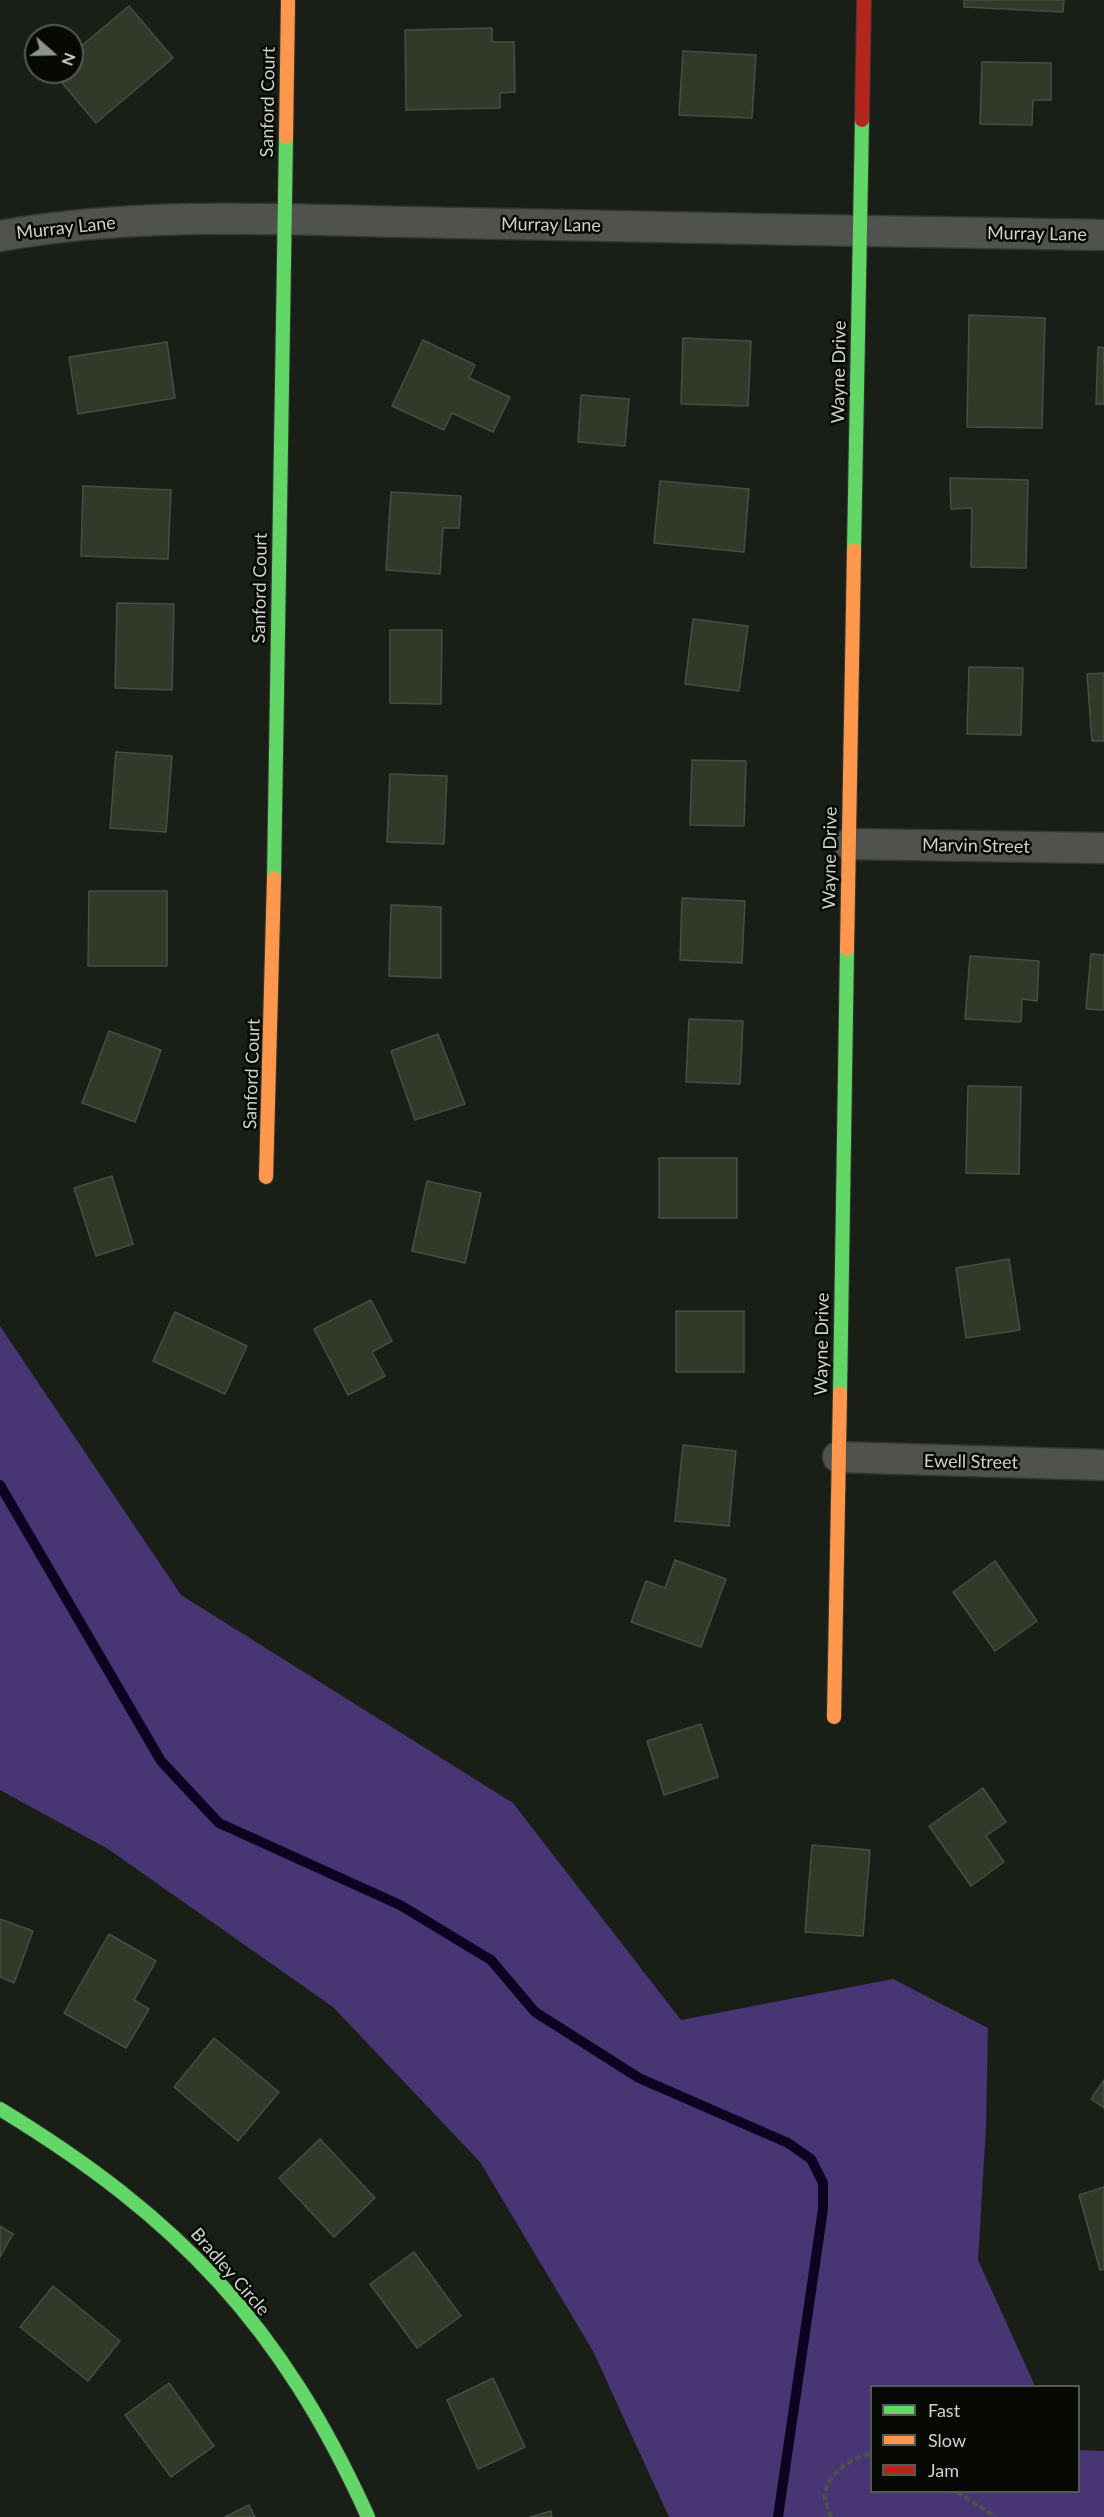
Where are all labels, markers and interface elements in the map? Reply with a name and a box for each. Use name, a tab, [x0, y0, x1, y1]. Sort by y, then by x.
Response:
north arrow	[24, 24, 84, 84]
street label: Sanford Court	[256, 46, 280, 158]
text: N	[58, 51, 81, 69]
street label: Murray Lane	[15, 212, 117, 244]
street label: Murray Lane	[501, 213, 601, 237]
street label: Murray Lane	[987, 222, 1087, 246]
street label: Wayne Drive	[827, 320, 851, 424]
street label: Sanford Court	[248, 532, 272, 644]
street label: Wayne Drive	[818, 806, 842, 910]
street label: Marvin Street	[922, 834, 1030, 858]
street label: Sanford Court	[239, 1018, 265, 1130]
street label: Wayne Drive	[810, 1292, 834, 1396]
street label: Ewell Street	[924, 1450, 1018, 1474]
street label: Bradley Circle	[186, 2224, 274, 2320]
legend	[870, 2385, 1080, 2493]
text: Fast	[928, 2399, 960, 2421]
text: Slow	[928, 2429, 966, 2451]
text: Jam	[928, 2459, 959, 2481]

